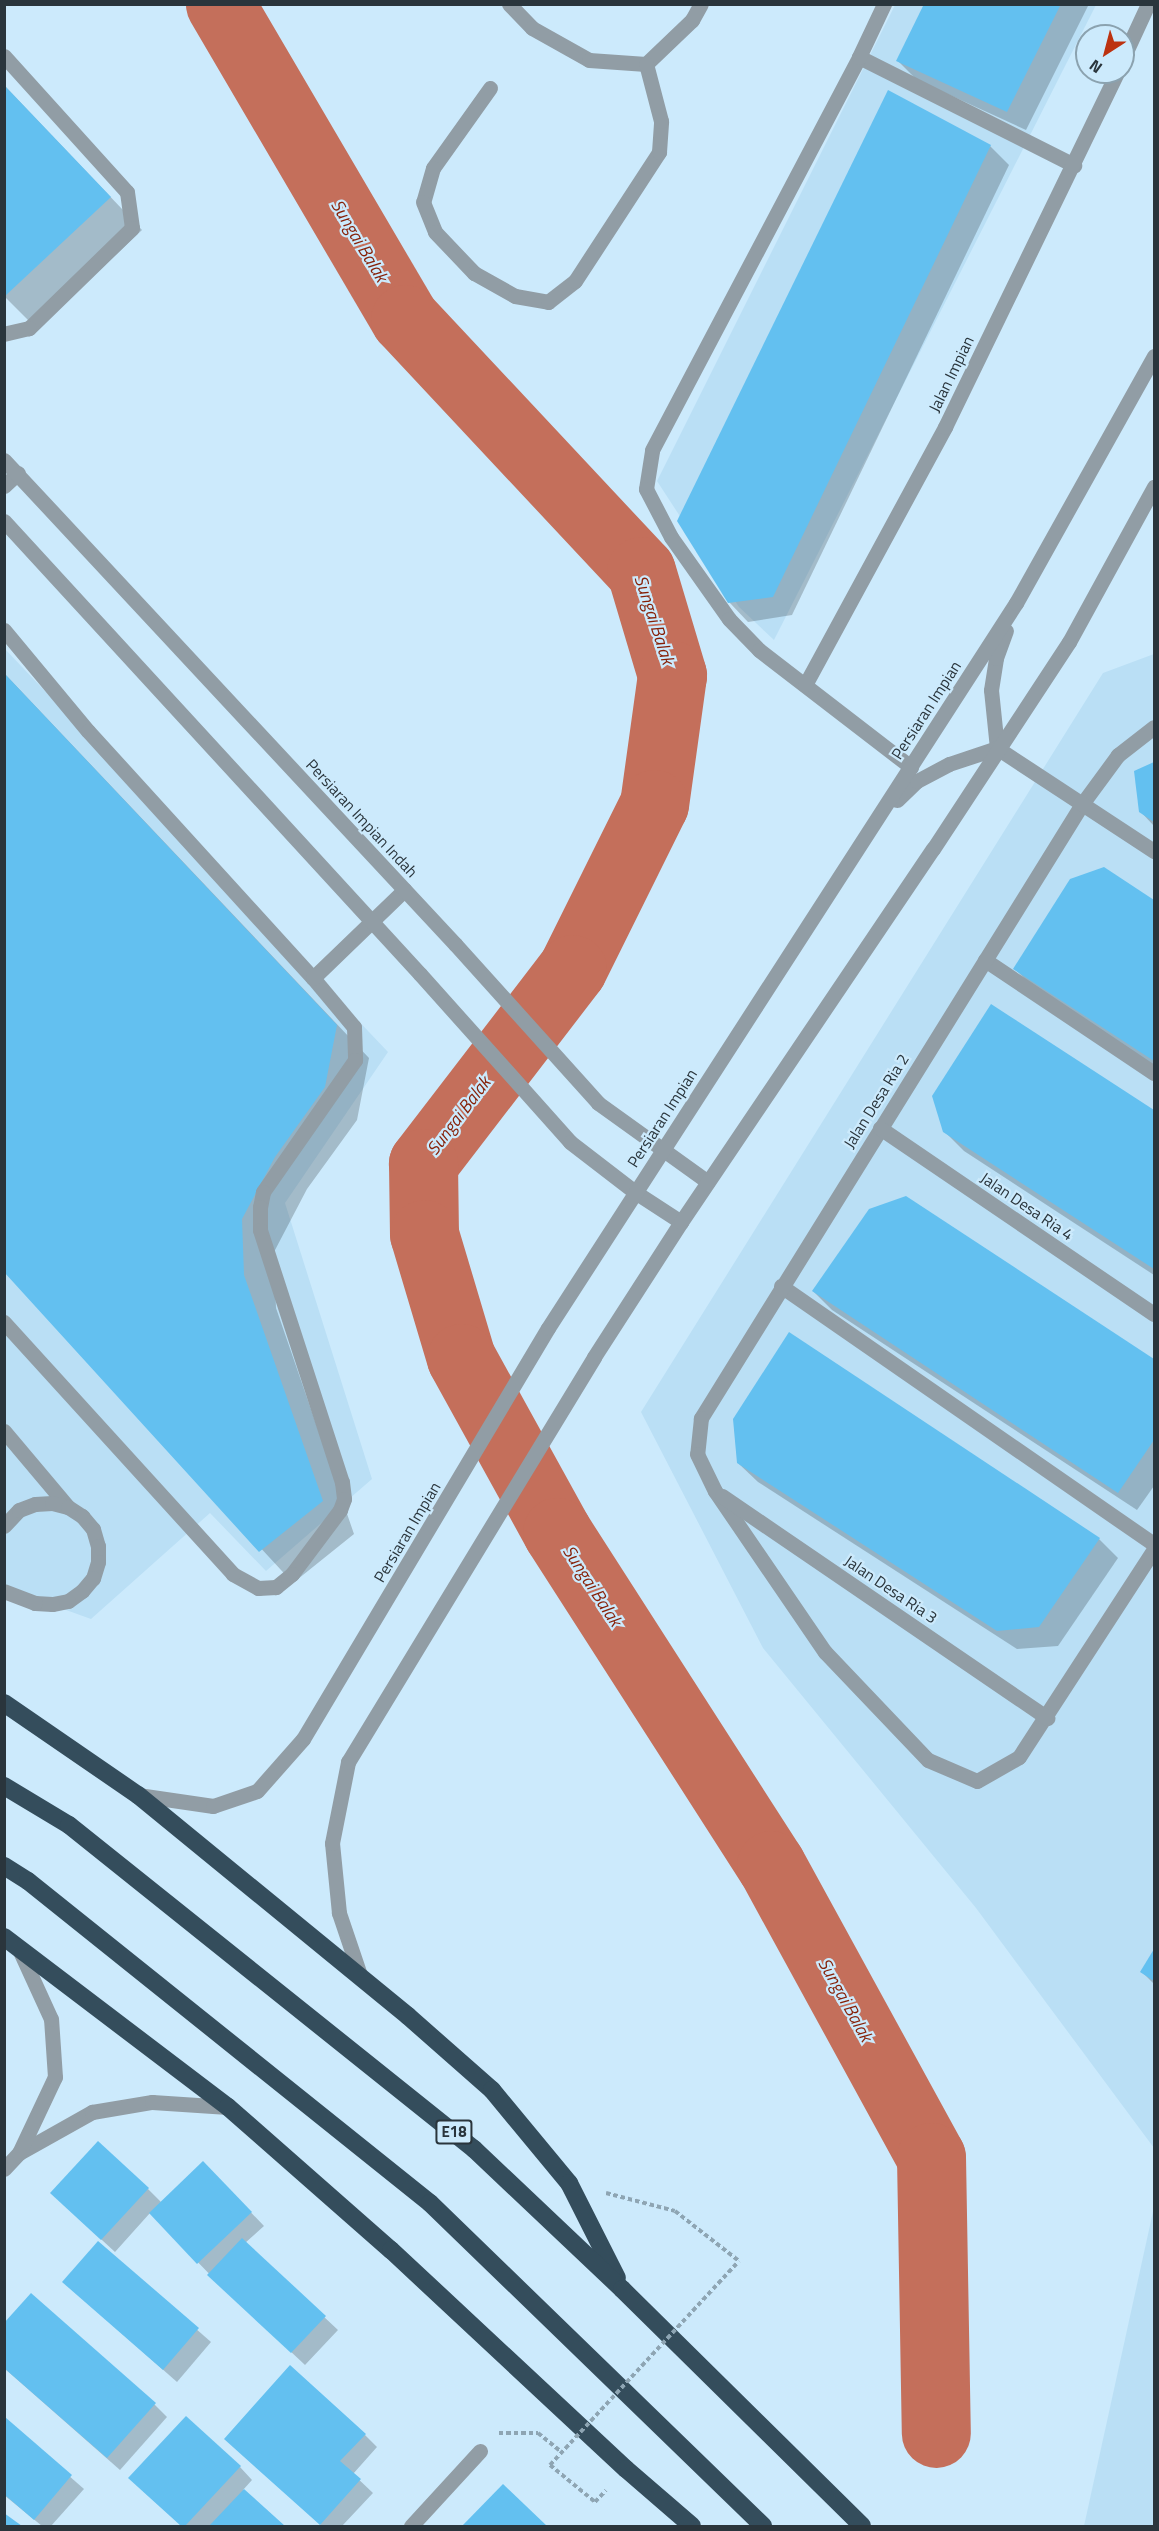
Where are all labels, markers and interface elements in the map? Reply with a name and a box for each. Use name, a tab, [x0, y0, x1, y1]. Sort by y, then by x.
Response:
north arrow	[1075, 24, 1135, 84]
text: N	[1084, 54, 1107, 80]
water label: Sungai Balak	[326, 196, 392, 286]
street label: Jalan Impian	[924, 333, 978, 415]
water label: Sungai Balak	[629, 573, 679, 667]
street label: Persiaran Impian	[887, 657, 965, 763]
street label: Persiaran Impian Indah	[302, 755, 422, 881]
street label: Jalan Desa Ria 2	[839, 1050, 913, 1152]
street label: Persiaran Impian	[623, 1065, 701, 1171]
water label: Sungai Balak	[423, 1073, 495, 1159]
street label: Jalan Desa Ria 4	[977, 1168, 1077, 1244]
street label: Persiaran Impian	[370, 1478, 444, 1586]
water label: Sungai Balak	[558, 1541, 626, 1631]
street label: Jalan Desa Ria 3	[841, 1551, 941, 1627]
water label: Sungai Balak	[813, 1954, 877, 2046]
road number: E18	[434, 2120, 474, 2144]

